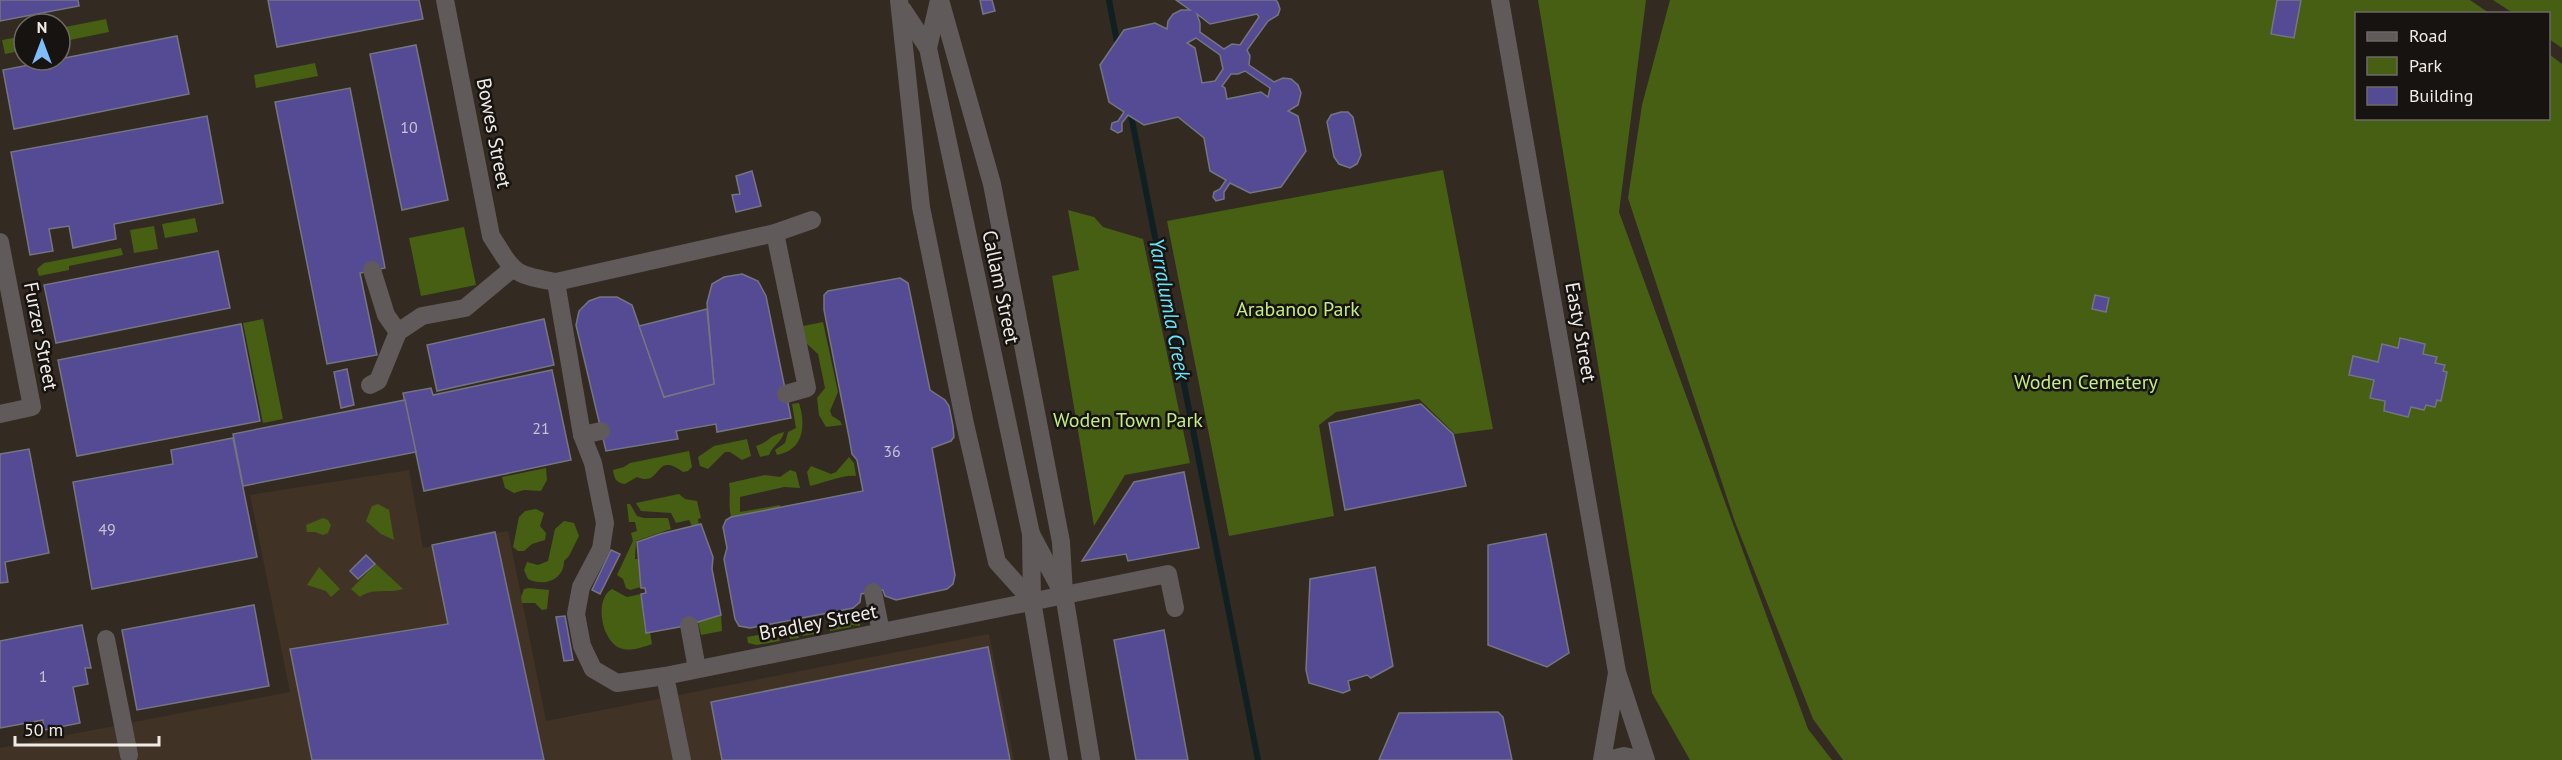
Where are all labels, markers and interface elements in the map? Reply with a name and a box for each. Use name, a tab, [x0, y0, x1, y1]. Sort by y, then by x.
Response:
north arrow	[12, 12, 72, 72]
legend	[2355, 12, 2550, 120]
text: N	[37, 17, 47, 37]
text: Road	[2409, 24, 2447, 47]
text: Park	[2409, 54, 2442, 77]
street label: Bowes Street	[471, 76, 517, 190]
text: Building	[2409, 84, 2473, 107]
house number: 10	[400, 117, 418, 137]
street label: Callam Street	[976, 228, 1026, 346]
water label: Yarralumla Creek	[1143, 236, 1197, 384]
street label: Furzer Street	[18, 280, 64, 393]
street label: Easty Street	[1559, 280, 1603, 384]
park label: Arabanoo Park	[1236, 296, 1360, 322]
park label: Woden Cemetery	[2014, 369, 2159, 395]
park label: Woden Town Park	[1053, 407, 1203, 433]
house number: 21	[532, 418, 550, 438]
house number: 36	[883, 441, 901, 461]
house number: 49	[98, 519, 116, 539]
street label: Bradley Street	[757, 598, 879, 646]
house number: 1	[39, 666, 47, 686]
scale bar	[15, 709, 159, 747]
text: 50 m	[24, 718, 63, 741]

